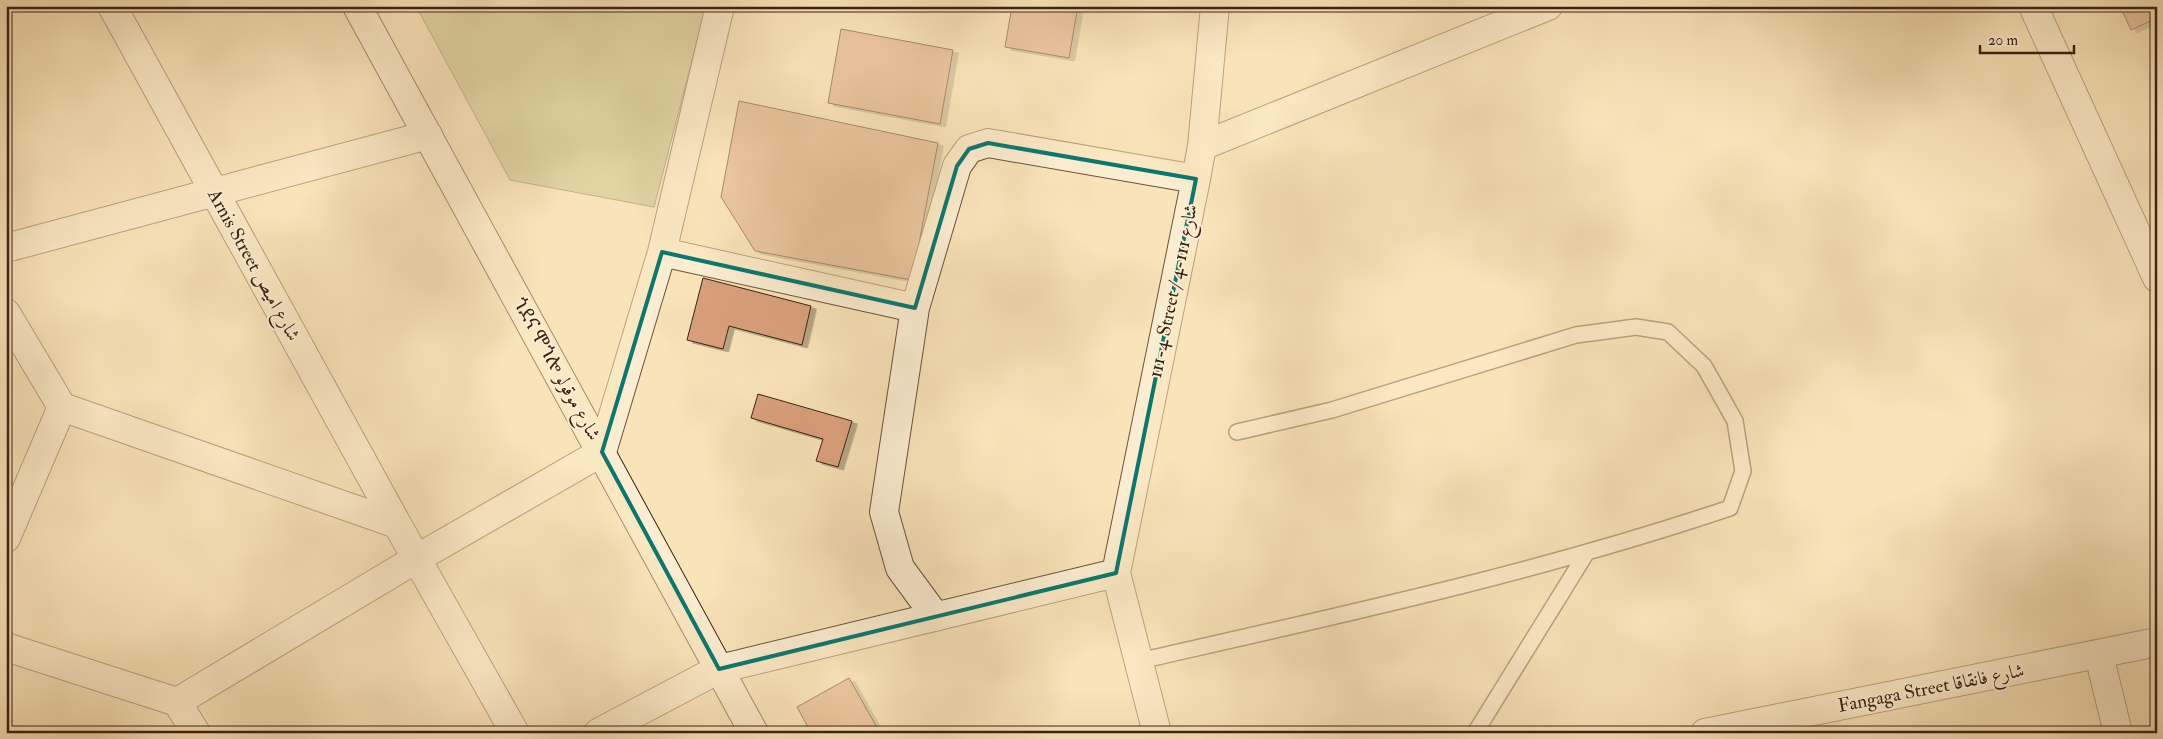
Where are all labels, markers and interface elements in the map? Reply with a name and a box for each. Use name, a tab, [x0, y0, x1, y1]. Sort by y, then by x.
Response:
scale bar	[1980, 22, 2074, 54]
text: 20 m	[1988, 31, 2018, 50]
street label: Arnis Street شارع اميص	[199, 184, 306, 347]
street label: 111-4 Street / شارع 111-4	[1143, 202, 1206, 381]
street label: ጎደና ሞጎሎ شارع موقولو	[505, 293, 606, 446]
street label: Fangaga Street شارع فانقاقا	[1836, 658, 2027, 721]

